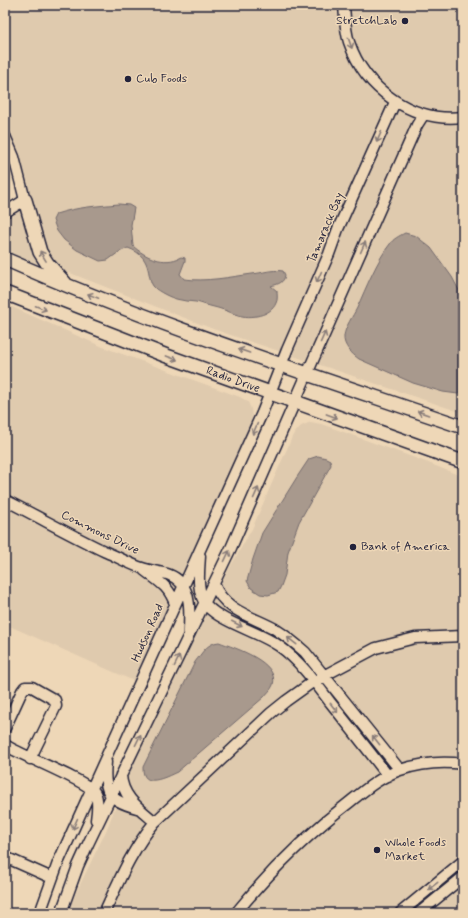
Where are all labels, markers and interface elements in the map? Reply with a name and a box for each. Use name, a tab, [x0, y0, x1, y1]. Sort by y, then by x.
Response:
place label: StretchLab	[336, 13, 397, 29]
marker: StretchLab	[400, 16, 410, 26]
one-way arrow	[347, 37, 354, 50]
place label: Cub Foods	[136, 71, 187, 87]
marker: Cub Foods	[123, 74, 133, 84]
one-way arrow	[375, 131, 382, 143]
street label: Tamarack Bay	[304, 190, 348, 266]
one-way arrow	[360, 241, 367, 253]
one-way arrow	[38, 250, 46, 262]
one-way arrow	[315, 271, 322, 283]
one-way arrow	[87, 292, 99, 300]
one-way arrow	[35, 305, 47, 312]
one-way arrow	[320, 332, 327, 344]
one-way arrow	[239, 347, 251, 355]
one-way arrow	[165, 355, 178, 362]
street label: Radio Drive	[204, 363, 262, 397]
one-way arrow	[416, 409, 429, 416]
one-way arrow	[325, 412, 337, 420]
one-way arrow	[251, 423, 258, 435]
one-way arrow	[253, 487, 260, 499]
street label: Commons Drive	[58, 507, 142, 559]
place label: Bank of America	[361, 539, 450, 555]
marker: Bank of America	[348, 542, 358, 552]
one-way arrow	[224, 551, 231, 563]
street label: Hudson Road	[128, 601, 168, 665]
one-way arrow	[231, 621, 243, 629]
one-way arrow	[286, 637, 297, 645]
one-way arrow	[173, 655, 181, 667]
one-way arrow	[330, 702, 339, 713]
one-way arrow	[135, 734, 142, 746]
one-way arrow	[372, 734, 380, 745]
one-way arrow	[71, 818, 78, 830]
place label: Whole Foods Market	[385, 835, 447, 865]
marker: Whole Foods Market	[372, 845, 382, 855]
one-way arrow	[428, 881, 438, 890]

